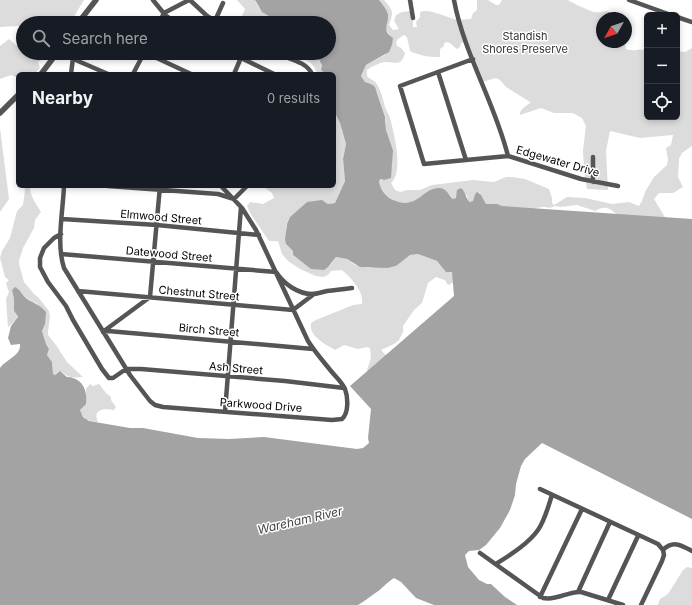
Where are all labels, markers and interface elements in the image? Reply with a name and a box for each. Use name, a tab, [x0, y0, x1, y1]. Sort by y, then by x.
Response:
north arrow	[596, 12, 632, 48]
map controls	[644, 12, 680, 120]
button: +	[644, 12, 680, 48]
search box	[16, 16, 336, 60]
icon: search	[30, 27, 52, 49]
text: Search here	[62, 29, 148, 48]
park label: Standish Shores Preserve	[482, 29, 568, 56]
button: −	[644, 48, 680, 84]
button: locate	[644, 84, 680, 120]
text: Nearby	[32, 88, 93, 108]
text: 0 results	[267, 90, 320, 106]
street label: Edgewater Drive	[515, 142, 601, 180]
street label: Elmwood Street	[120, 206, 203, 228]
street label: Datewood Street	[125, 243, 213, 265]
street label: Chestnut Street	[158, 282, 240, 304]
street label: Birch Street	[178, 320, 240, 340]
street label: Ash Street	[208, 359, 264, 377]
street label: Parkwood Drive	[219, 395, 303, 415]
water label: Wareham River	[256, 503, 344, 537]

